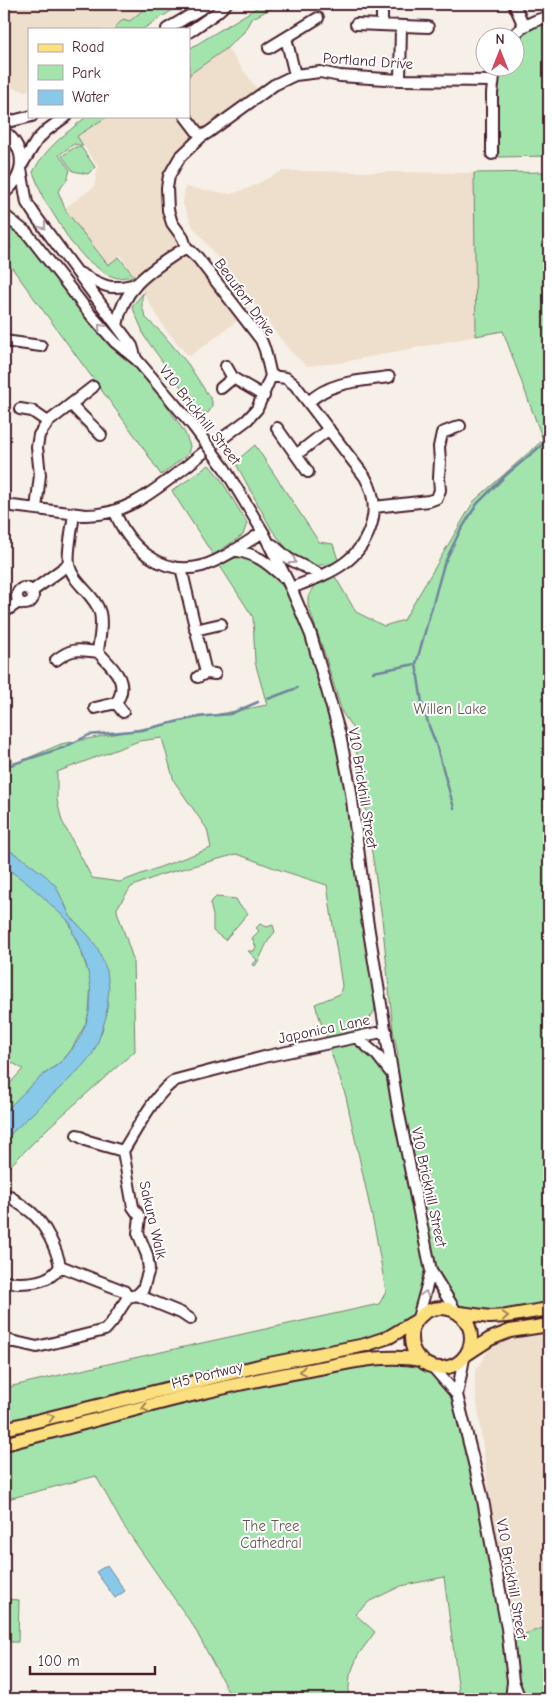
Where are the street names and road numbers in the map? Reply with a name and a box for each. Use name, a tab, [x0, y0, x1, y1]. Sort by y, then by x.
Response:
street label: Portland Drive	[322, 49, 414, 73]
street label: Beaufort Drive	[211, 255, 279, 340]
street label: V10 Brickhill Street	[155, 361, 245, 469]
street label: V10 Brickhill Street	[345, 726, 382, 850]
street label: Japonica Lane	[277, 1010, 372, 1047]
street label: V10 Brickhill Street	[408, 1126, 451, 1249]
street label: Sakura Walk	[135, 1179, 171, 1262]
street label: H5 Portway	[169, 1357, 245, 1393]
street label: V10 Brickhill Street	[493, 1517, 532, 1641]

